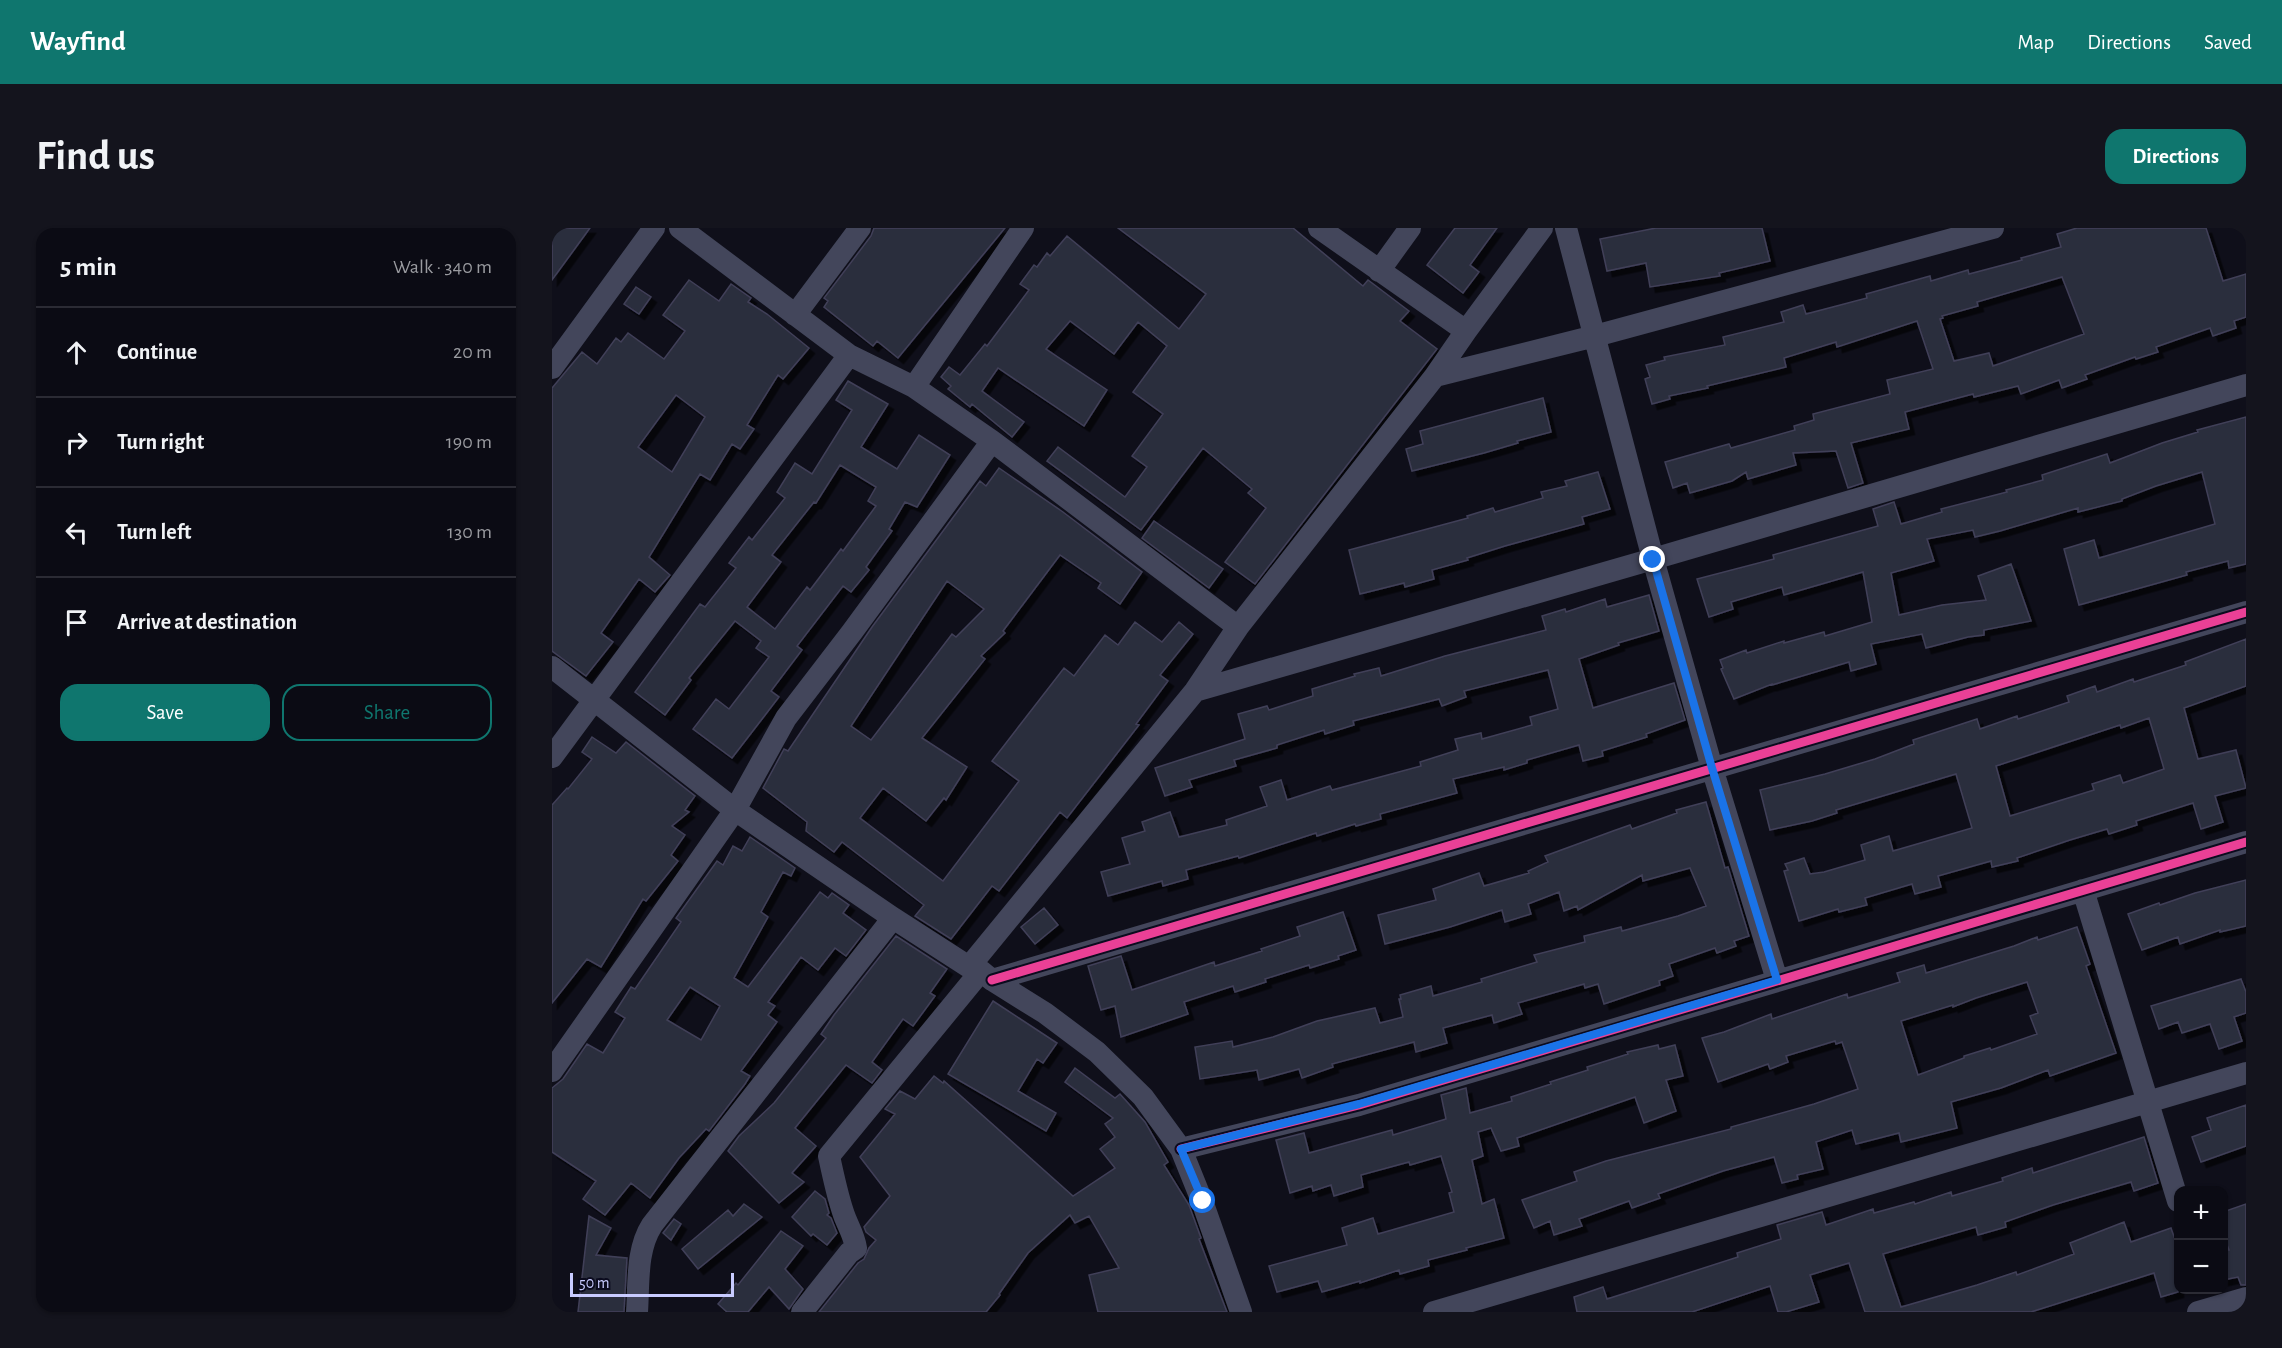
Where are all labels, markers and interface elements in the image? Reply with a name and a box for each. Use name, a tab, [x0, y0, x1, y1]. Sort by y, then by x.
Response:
text: Wayfind	[30, 28, 126, 56]
text: Map	[2018, 32, 2054, 53]
text: Directions	[2087, 32, 2171, 53]
text: Saved	[2204, 32, 2252, 53]
button: Directions	[2105, 129, 2246, 184]
text: Find us	[36, 135, 155, 177]
text: 5 min	[60, 254, 117, 280]
text: Walk · 340 m	[393, 257, 492, 277]
icon: ahead	[60, 336, 93, 369]
text: Continue	[117, 341, 197, 363]
text: 20 m	[453, 342, 492, 362]
icon: right	[60, 426, 93, 459]
text: Turn right	[117, 431, 204, 453]
text: 190 m	[446, 432, 492, 452]
icon: left	[60, 516, 93, 549]
text: Turn left	[117, 521, 191, 543]
text: 130 m	[447, 522, 492, 542]
route end	[1639, 546, 1665, 572]
icon: arrive	[60, 606, 93, 639]
text: Arrive at destination	[117, 611, 297, 633]
button: Save	[60, 684, 270, 741]
button: Share	[282, 684, 492, 741]
map controls	[2174, 1186, 2228, 1294]
button: +	[2174, 1186, 2228, 1240]
route start	[1189, 1187, 1215, 1213]
button: −	[2174, 1240, 2228, 1294]
scale bar	[570, 1270, 734, 1298]
text: 50 m	[579, 1275, 610, 1291]

